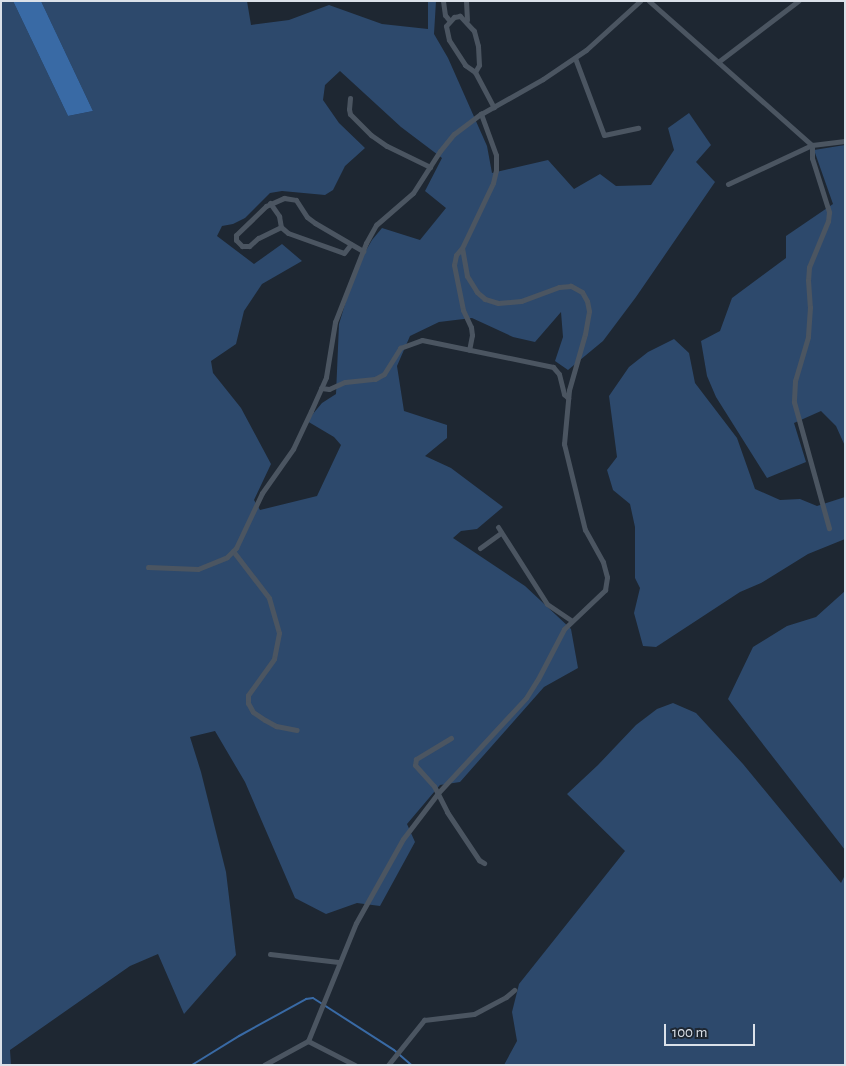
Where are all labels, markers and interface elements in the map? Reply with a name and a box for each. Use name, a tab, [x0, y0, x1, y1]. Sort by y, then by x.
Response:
scale bar	[666, 1014, 757, 1046]
text: 100 m	[672, 1025, 707, 1040]

